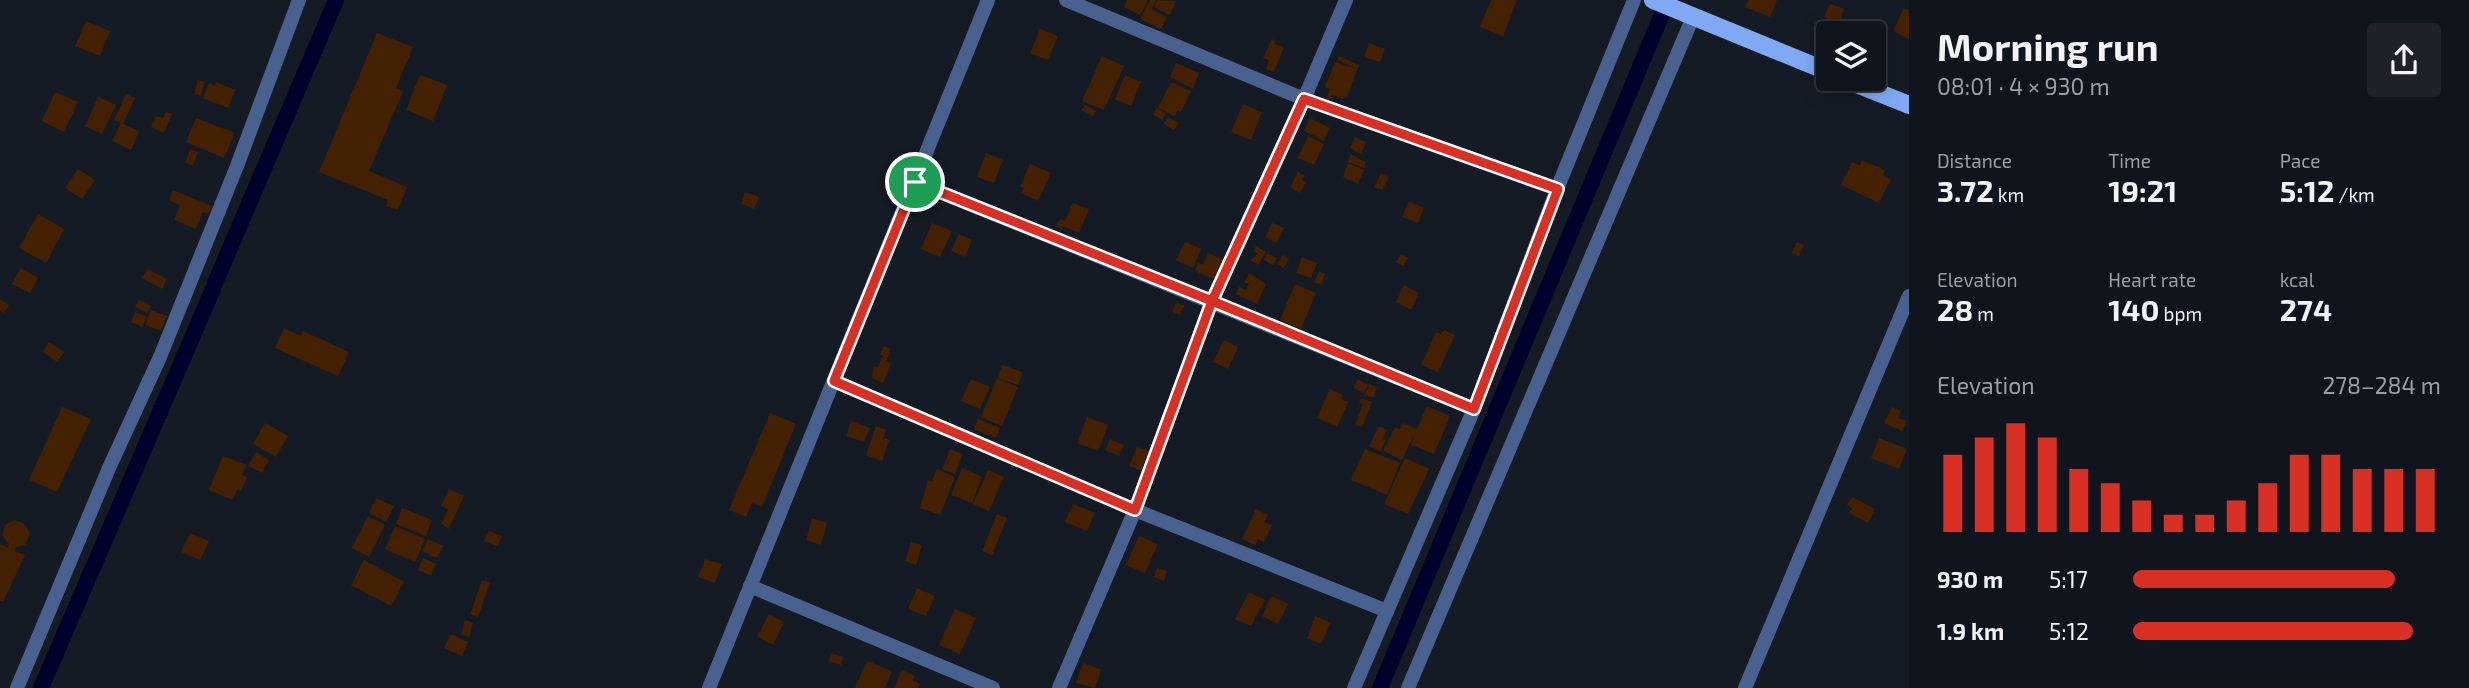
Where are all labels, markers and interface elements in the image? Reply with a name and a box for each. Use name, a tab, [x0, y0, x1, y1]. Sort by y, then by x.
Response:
map controls	[1816, 21, 1886, 91]
button: layers	[1816, 21, 1886, 91]
text: Morning run	[1937, 23, 2158, 69]
button: share	[2367, 23, 2441, 97]
text: 08:01 · 4 × 930 m	[1937, 72, 2110, 100]
text: Distance	[1937, 149, 2012, 172]
text: Time	[2108, 149, 2151, 172]
text: Pace	[2280, 149, 2321, 172]
pin	[885, 152, 945, 212]
icon: arrive	[896, 163, 934, 201]
text: 3.72	[1937, 172, 1994, 208]
text: 19:21	[2108, 172, 2177, 208]
text: 5:12	[2280, 172, 2334, 208]
text: km	[1994, 183, 2024, 206]
text: /km	[2334, 183, 2375, 206]
text: Elevation	[1937, 268, 2018, 291]
text: Heart rate	[2108, 268, 2196, 291]
text: kcal	[2280, 268, 2314, 291]
text: 28	[1937, 291, 1973, 327]
text: 140	[2108, 291, 2159, 327]
text: 274	[2280, 291, 2332, 327]
text: m	[1973, 302, 1994, 325]
text: bpm	[2159, 302, 2202, 325]
text: Elevation	[1937, 371, 2035, 399]
text: 278–284 m	[2322, 371, 2441, 399]
text: 930 m	[1937, 565, 2003, 593]
text: 5:17	[2049, 565, 2088, 593]
text: 1.9 km	[1937, 617, 2004, 645]
text: 5:12	[2049, 617, 2089, 645]

